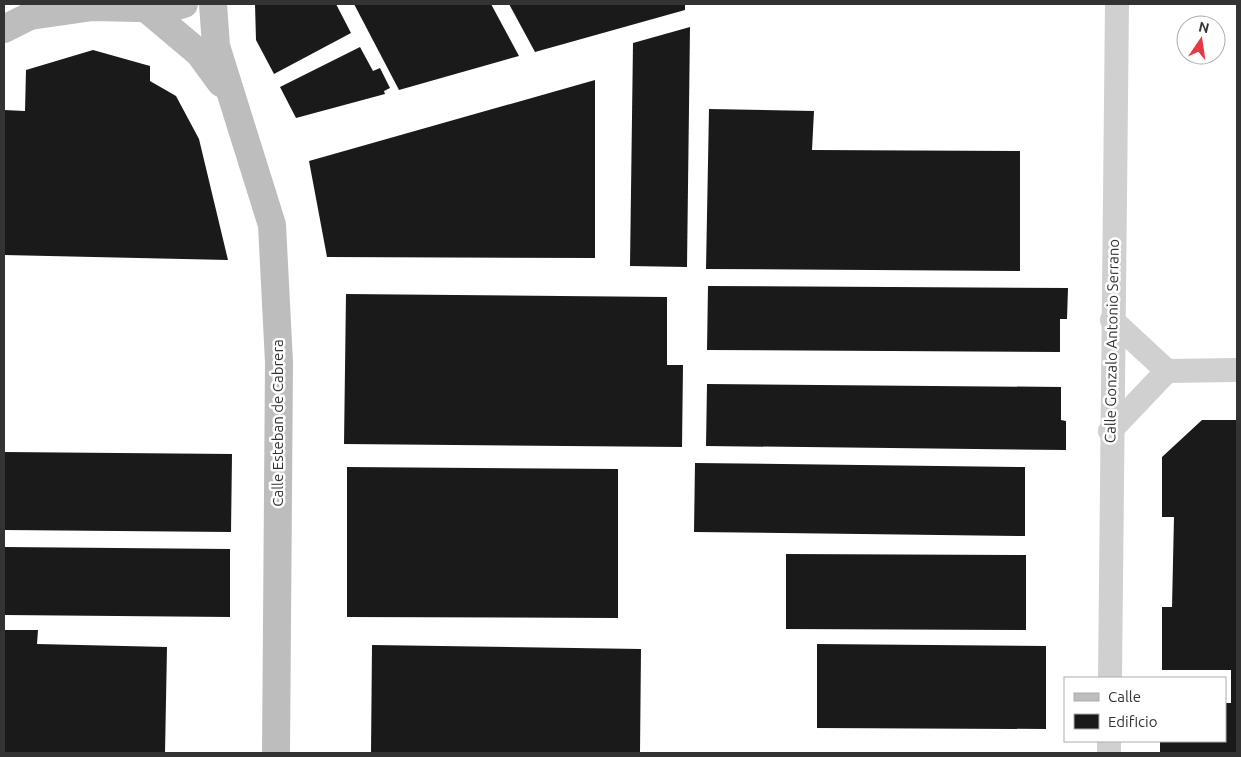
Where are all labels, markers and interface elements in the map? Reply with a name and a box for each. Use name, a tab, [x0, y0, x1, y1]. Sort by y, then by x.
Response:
north arrow	[1176, 15, 1226, 65]
text: N	[1197, 18, 1211, 36]
street label: Calle Gonzalo Antonio Serrano	[1101, 239, 1122, 443]
street label: Calle Esteban de Cabrera	[269, 339, 286, 507]
legend	[1064, 677, 1226, 742]
text: Calle	[1108, 688, 1141, 705]
text: Edificio	[1108, 713, 1157, 730]

